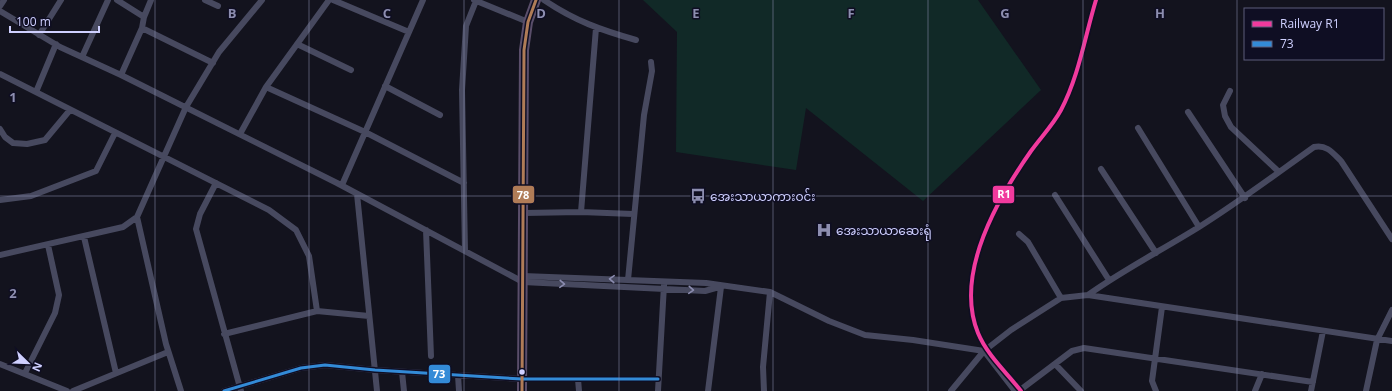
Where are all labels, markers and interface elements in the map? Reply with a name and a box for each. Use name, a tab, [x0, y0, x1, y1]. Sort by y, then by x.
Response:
text: B	[228, 4, 237, 22]
text: C	[383, 4, 391, 22]
text: D	[536, 4, 546, 22]
text: E	[692, 4, 700, 22]
text: F	[847, 4, 855, 22]
text: G	[1000, 4, 1010, 22]
text: H	[1155, 4, 1165, 22]
scale bar	[10, 8, 99, 34]
legend	[1244, 8, 1384, 60]
text: 100 m	[16, 13, 51, 30]
text: Railway R1	[1280, 15, 1340, 32]
text: 73	[1280, 35, 1294, 52]
text: 1	[9, 88, 17, 106]
line badge: 78	[512, 185, 535, 204]
line badge: R1	[992, 185, 1015, 204]
text: R1	[997, 186, 1011, 201]
text: 78	[517, 187, 529, 202]
bus stop icon: အေးသာယာကားဝင်း	[689, 187, 707, 205]
place label: အေးသာယာကားဝင်း	[710, 188, 815, 205]
hospital icon: အေးသာယာဆေးရုံ	[815, 221, 833, 239]
place label: အေးသာယာဆေးရုံ	[836, 222, 932, 241]
one-way arrow	[609, 275, 615, 284]
one-way arrow	[559, 280, 565, 289]
text: 2	[9, 284, 17, 302]
one-way arrow	[688, 286, 694, 295]
north arrow	[8, 343, 48, 383]
text: N	[29, 360, 46, 374]
line badge: 73	[428, 364, 451, 384]
text: 73	[433, 366, 445, 381]
unlabelled marker	[517, 367, 527, 377]

